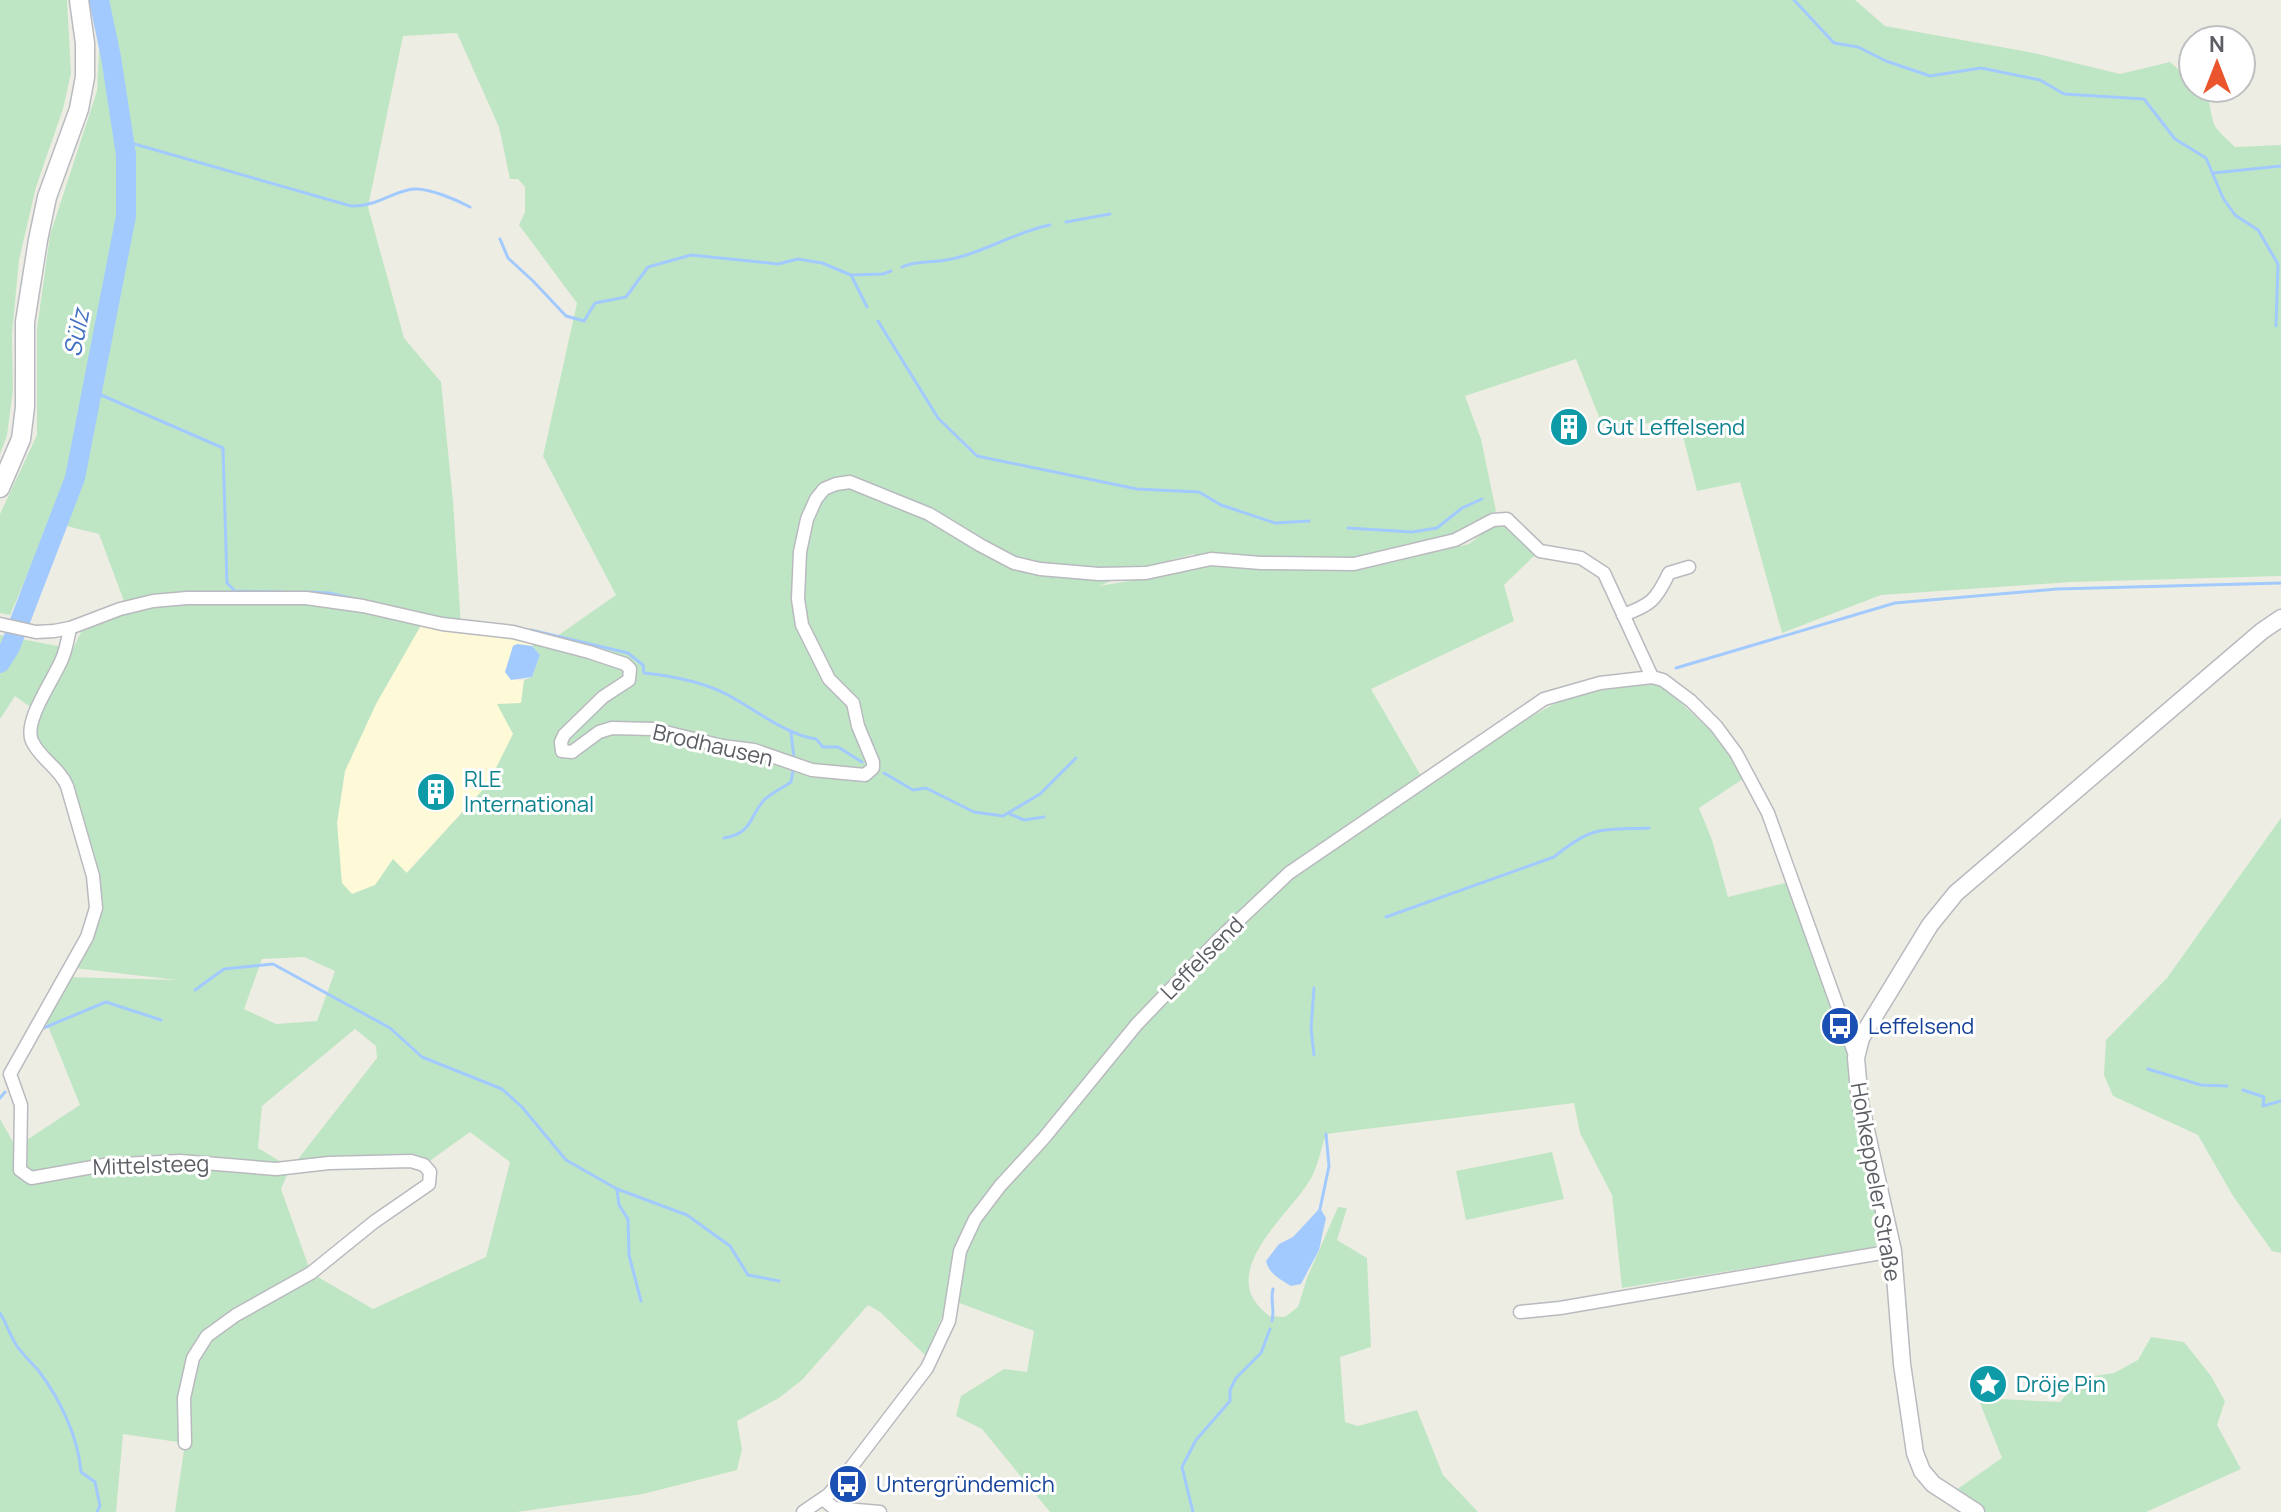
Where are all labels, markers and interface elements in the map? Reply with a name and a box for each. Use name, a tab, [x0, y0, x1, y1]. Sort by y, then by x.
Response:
north arrow	[2177, 24, 2257, 104]
text: N	[2209, 29, 2225, 59]
water label: Sülz	[55, 304, 97, 359]
building icon: Gut Leffelsend	[1548, 406, 1590, 448]
place label: Gut Leffelsend	[1597, 412, 1745, 442]
street label: Brodhausen	[650, 717, 776, 773]
place label: RLE International	[464, 764, 594, 819]
building icon: RLE International	[415, 771, 457, 813]
street label: Leffelsend	[1154, 910, 1250, 1006]
bus stop icon: Leffelsend	[1819, 1005, 1861, 1047]
place label: Leffelsend	[1868, 1011, 1974, 1041]
street label: Hohkeppeler Straße	[1844, 1080, 1908, 1284]
street label: Mittelsteeg	[92, 1148, 210, 1182]
place icon: Dröje Pin	[1967, 1363, 2009, 1405]
place label: Dröje Pin	[2016, 1369, 2106, 1399]
bus stop icon: Untergründemich	[827, 1463, 869, 1505]
place label: Untergründemich	[876, 1469, 1055, 1499]

